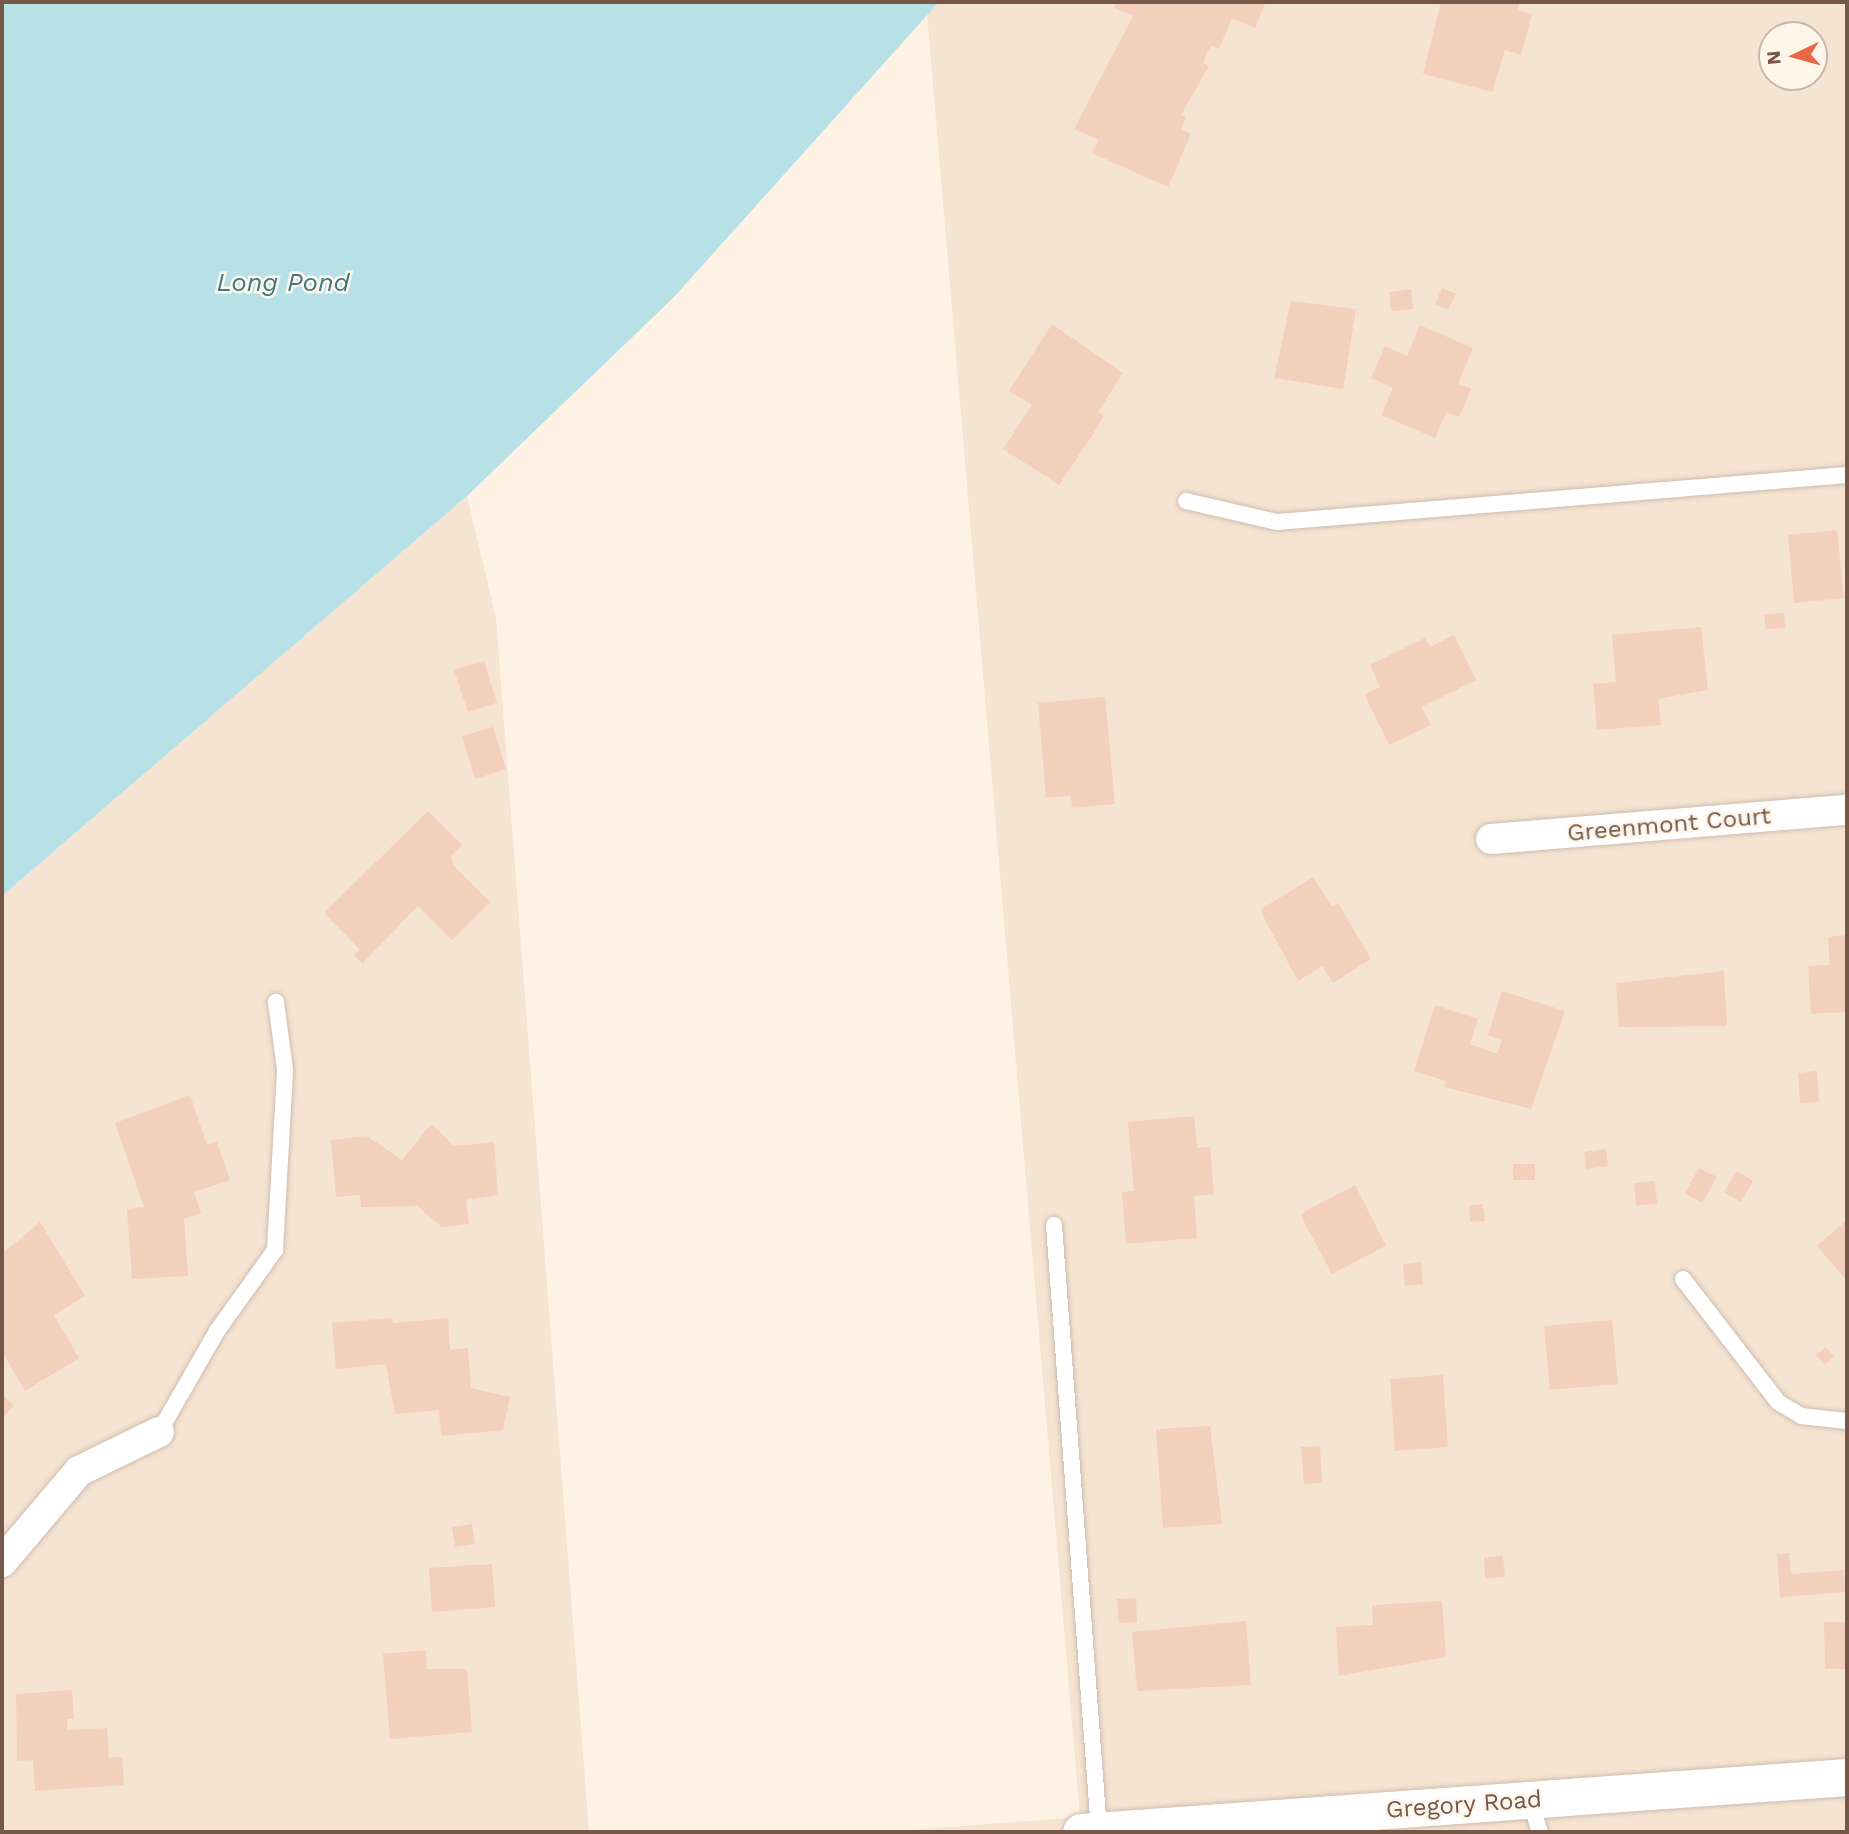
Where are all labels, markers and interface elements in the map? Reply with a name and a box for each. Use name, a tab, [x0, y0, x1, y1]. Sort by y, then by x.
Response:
north arrow	[1758, 21, 1828, 91]
text: N	[1762, 50, 1786, 66]
water label: Long Pond	[216, 267, 350, 299]
street label: Greenmont Court	[1566, 802, 1772, 848]
street label: Gregory Road	[1385, 1785, 1543, 1825]

